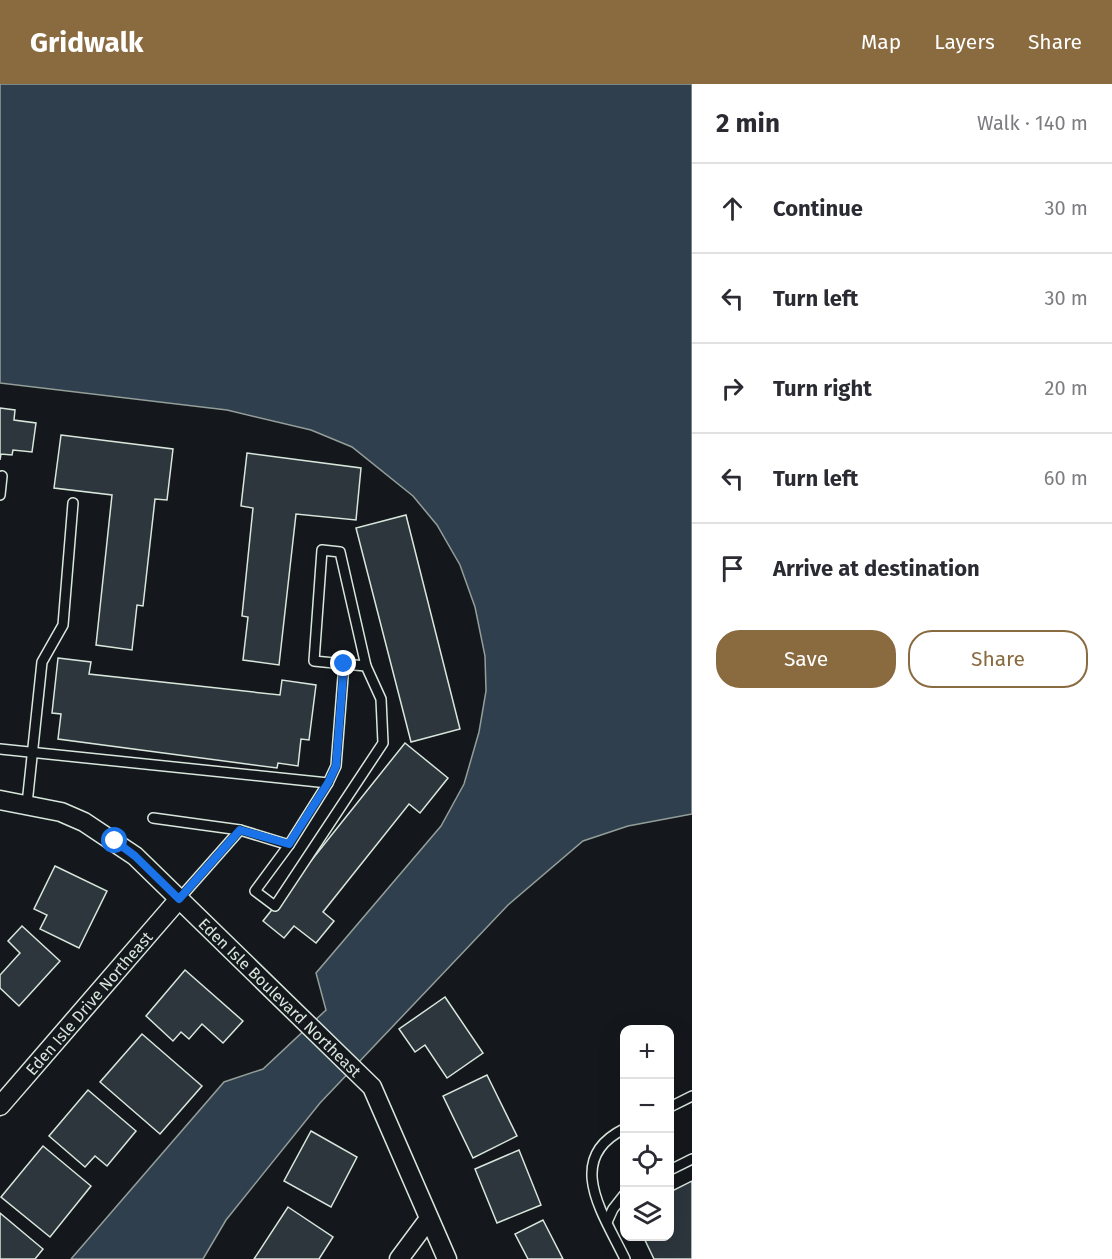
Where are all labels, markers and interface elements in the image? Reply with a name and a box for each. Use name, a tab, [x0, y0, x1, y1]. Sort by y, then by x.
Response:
text: Gridwalk	[30, 26, 143, 59]
text: Map	[861, 29, 901, 55]
text: Layers	[934, 29, 995, 55]
text: Share	[1028, 29, 1082, 55]
text: 2 min	[716, 108, 780, 139]
text: Walk · 140 m	[977, 111, 1088, 135]
icon: ahead	[716, 192, 749, 225]
text: Continue	[773, 195, 863, 222]
text: 30 m	[1044, 196, 1088, 220]
icon: left	[716, 282, 749, 315]
text: Turn left	[773, 285, 858, 312]
text: 30 m	[1044, 286, 1088, 310]
icon: right	[716, 372, 749, 405]
text: Turn right	[773, 375, 872, 402]
text: 20 m	[1045, 376, 1088, 400]
icon: left	[716, 462, 749, 495]
text: Turn left	[773, 465, 858, 492]
text: 60 m	[1044, 466, 1088, 490]
icon: arrive	[716, 552, 749, 585]
text: Arrive at destination	[773, 555, 980, 582]
button: Save	[716, 630, 896, 688]
button: Share	[908, 630, 1088, 688]
route end	[330, 650, 356, 676]
route start	[101, 827, 127, 853]
street label: Eden Isle Boulevard Northeast	[195, 914, 365, 1081]
street label: Eden Isle Drive Northeast	[22, 927, 156, 1079]
map controls	[620, 1025, 674, 1241]
button: +	[620, 1025, 674, 1079]
button: −	[620, 1079, 674, 1133]
button: locate	[620, 1133, 674, 1187]
button: layers	[620, 1187, 674, 1241]

